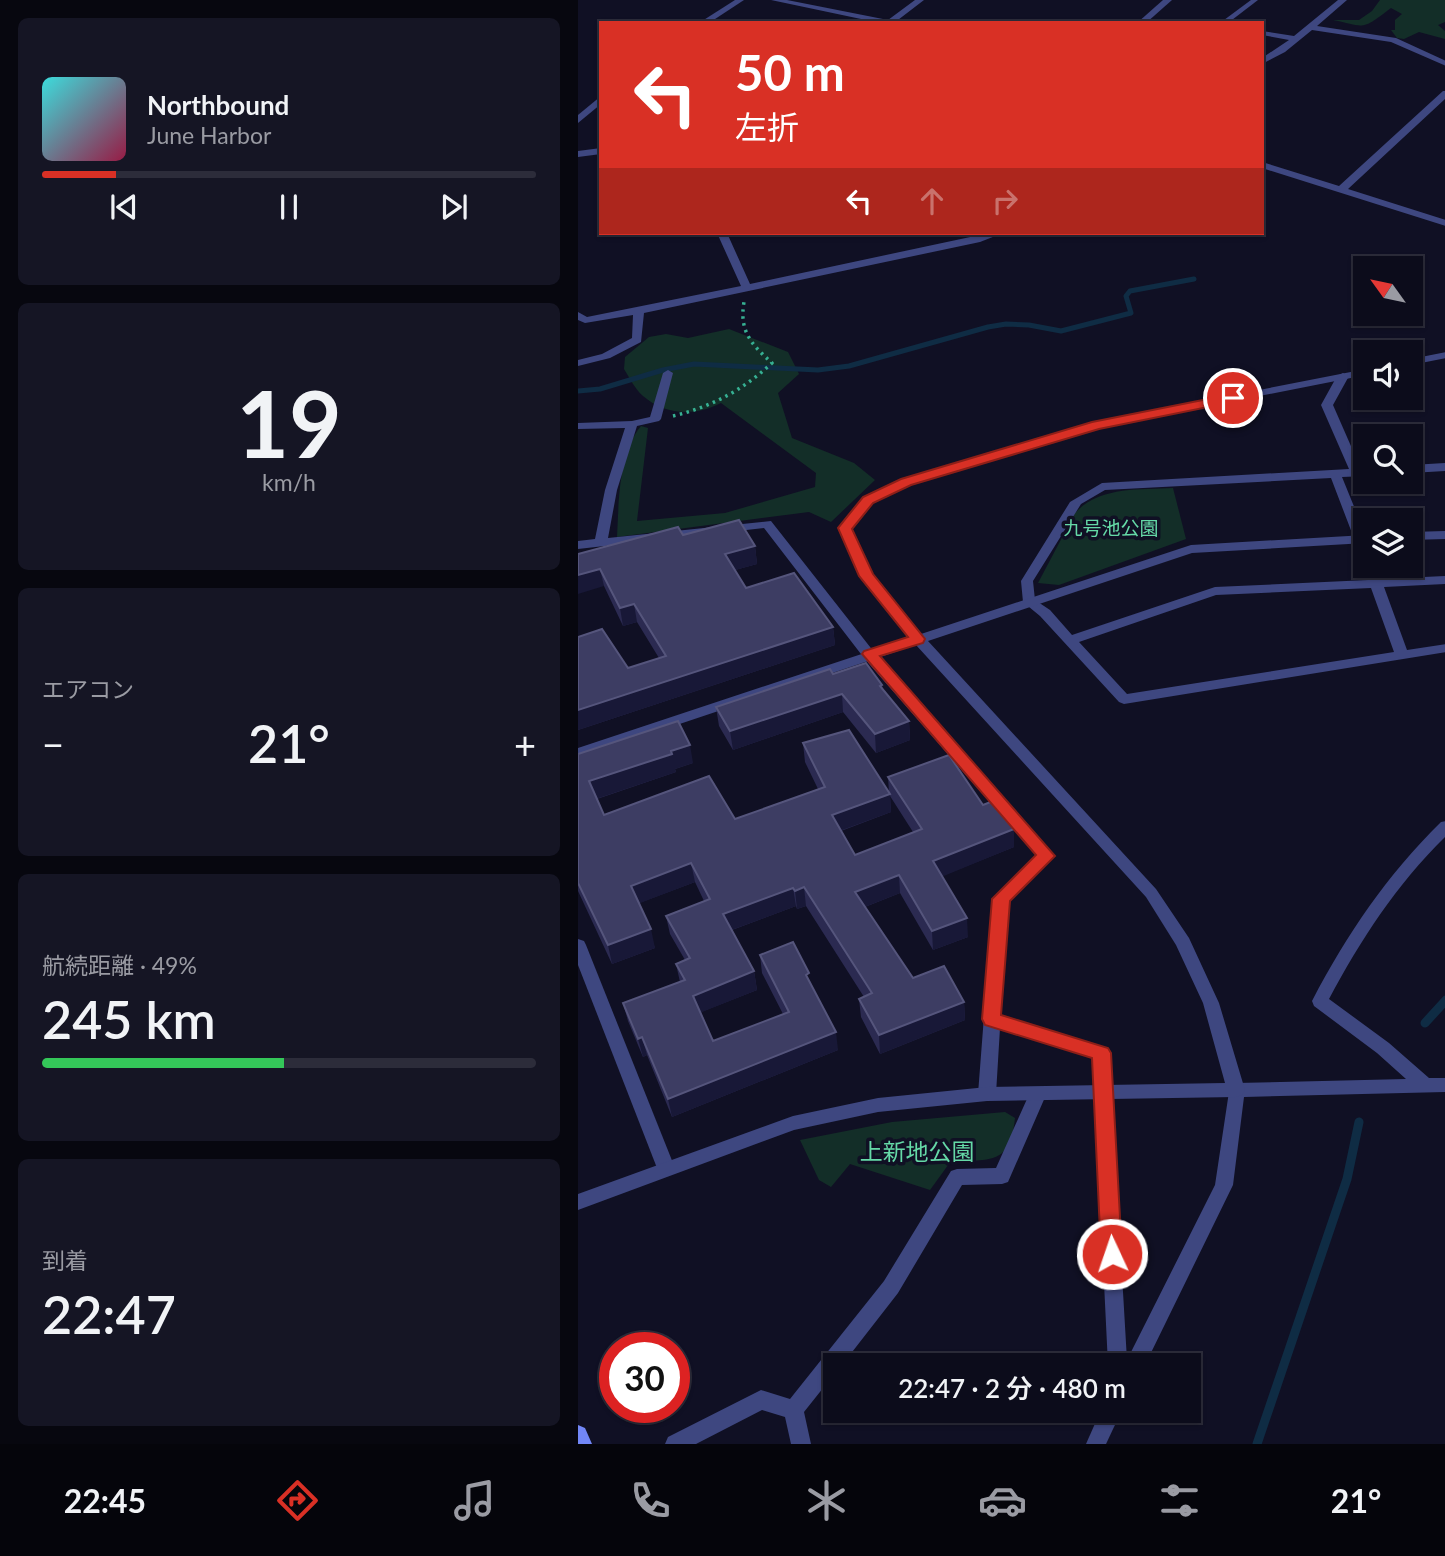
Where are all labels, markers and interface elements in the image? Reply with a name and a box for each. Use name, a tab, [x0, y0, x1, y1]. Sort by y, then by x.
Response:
text: 50 m	[735, 43, 845, 101]
icon: left	[620, 49, 711, 140]
text: Northbound	[147, 89, 289, 121]
text: 左折	[735, 107, 799, 146]
text: June Harbor	[147, 121, 271, 149]
icon: left	[840, 182, 878, 220]
icon: ahead	[913, 182, 951, 220]
icon: right	[986, 182, 1024, 220]
icon: previous	[105, 188, 143, 226]
icon: pause	[270, 188, 308, 226]
icon: next	[435, 188, 473, 226]
north arrow	[1353, 256, 1423, 326]
map controls	[1353, 256, 1423, 578]
button: sound	[1353, 340, 1423, 410]
text: 19	[236, 368, 342, 477]
pin	[1203, 368, 1263, 428]
icon: arrive	[1214, 379, 1252, 417]
button: search	[1353, 424, 1423, 494]
text: km/h	[262, 468, 316, 496]
button: layers	[1353, 508, 1423, 578]
park label: 九号池公園	[1063, 516, 1159, 539]
text: エアコン	[42, 675, 134, 703]
text: 21°	[248, 712, 330, 774]
text: −	[42, 721, 64, 767]
text: +	[514, 721, 536, 767]
text: 航続距離 · 49%	[42, 951, 197, 979]
text: 245 km	[42, 988, 216, 1050]
park label: 上新地公園	[860, 1137, 975, 1165]
position arrow	[1075, 1217, 1149, 1291]
text: 到着	[42, 1246, 88, 1274]
text: 22:47	[42, 1283, 176, 1345]
speed limit sign: 30	[599, 1332, 690, 1423]
text: 22:47 · 2 分 · 480 m	[898, 1372, 1126, 1404]
icon: directions	[273, 1476, 322, 1525]
icon: music	[450, 1476, 499, 1525]
icon: phone	[626, 1476, 675, 1525]
icon: climate	[802, 1476, 851, 1525]
icon: car	[978, 1476, 1027, 1525]
icon: filters	[1155, 1476, 1204, 1525]
text: 22:45	[64, 1481, 146, 1520]
text: 21°	[1331, 1481, 1381, 1520]

